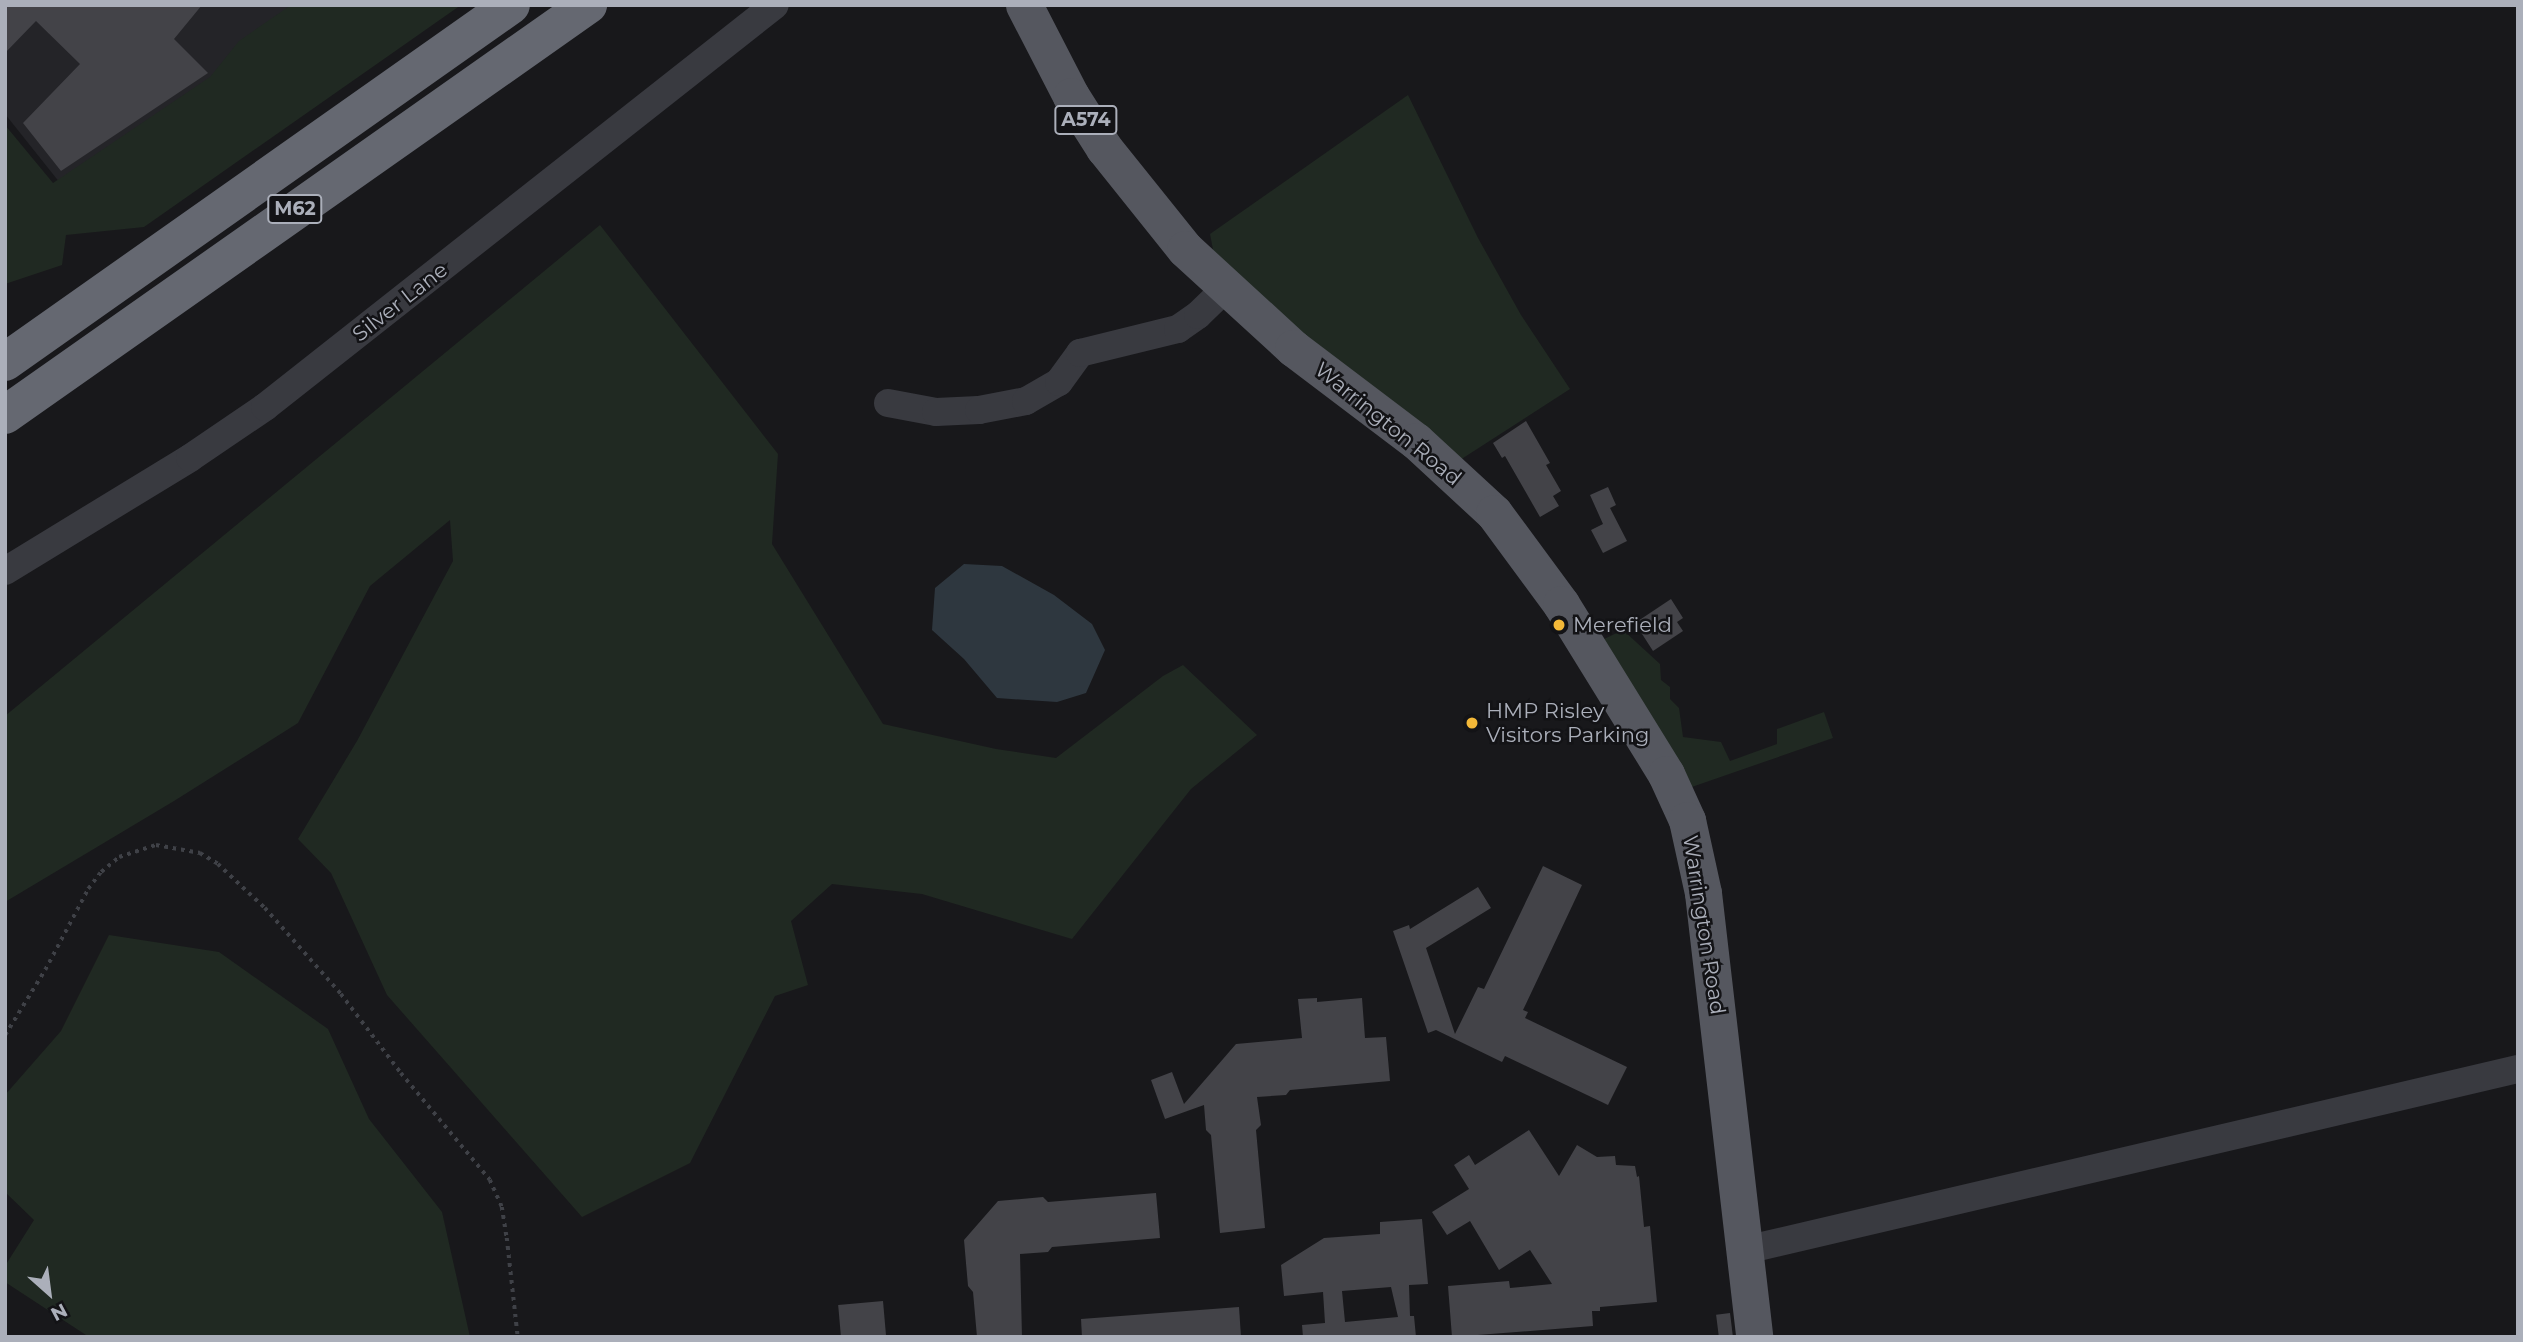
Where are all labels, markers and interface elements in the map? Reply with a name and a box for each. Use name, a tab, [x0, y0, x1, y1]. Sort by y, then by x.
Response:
road number: A574	[1053, 104, 1119, 136]
road number: M62	[267, 194, 323, 224]
street label: Silver Lane	[348, 257, 452, 347]
street label: Warrington Road	[1310, 357, 1466, 491]
place label: Merefield	[1573, 612, 1672, 638]
marker: Merefield	[1551, 617, 1567, 633]
place label: HMP Risley Visitors Parking	[1486, 698, 1649, 748]
marker: HMP Risley Visitors Parking	[1464, 715, 1480, 731]
street label: Warrington Road	[1677, 834, 1731, 1016]
north arrow	[14, 1258, 84, 1328]
text: N	[47, 1298, 71, 1326]

